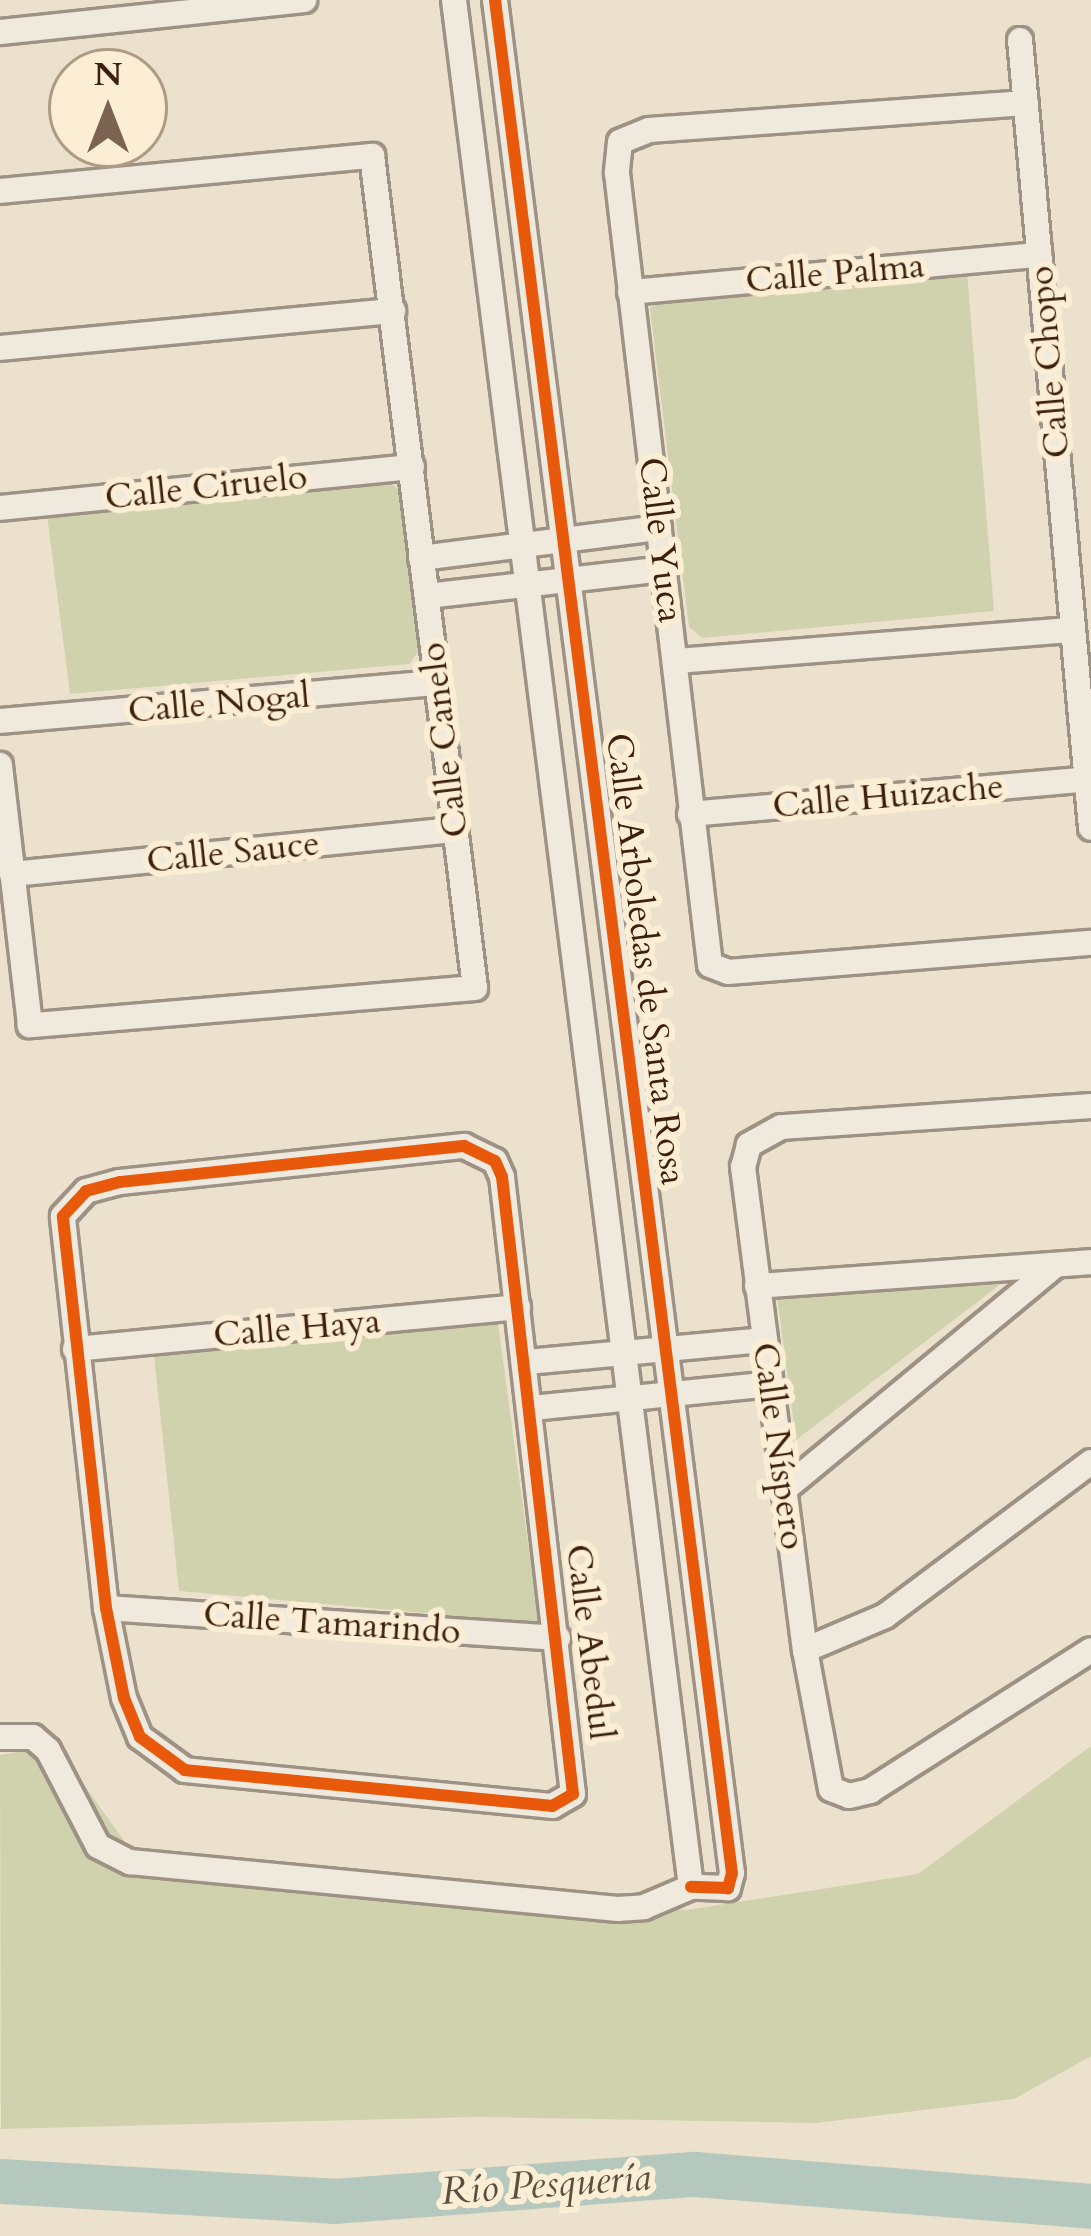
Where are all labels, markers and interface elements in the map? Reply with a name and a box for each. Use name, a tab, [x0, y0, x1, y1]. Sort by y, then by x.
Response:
north arrow	[48, 48, 168, 168]
text: N	[94, 52, 122, 97]
street label: Calle Palma	[744, 244, 926, 302]
street label: Calle Chopo	[1019, 264, 1079, 460]
street label: Calle Ciruelo	[103, 455, 309, 519]
street label: Calle Yuca	[629, 455, 693, 625]
street label: Calle Canelo	[411, 640, 477, 840]
street label: Calle Nogal	[126, 674, 312, 732]
street label: Calle Arboledas de Santa Rosa	[597, 731, 695, 1187]
street label: Calle Huizache	[771, 764, 1005, 828]
street label: Calle Sauce	[144, 821, 322, 883]
street label: Calle Haya	[212, 1299, 382, 1357]
street label: Calle Níspero	[743, 1340, 815, 1552]
street label: Calle Abedul	[557, 1542, 623, 1742]
street label: Calle Tamarindo	[202, 1592, 462, 1654]
water label: Río Pesquería	[439, 2154, 653, 2216]

